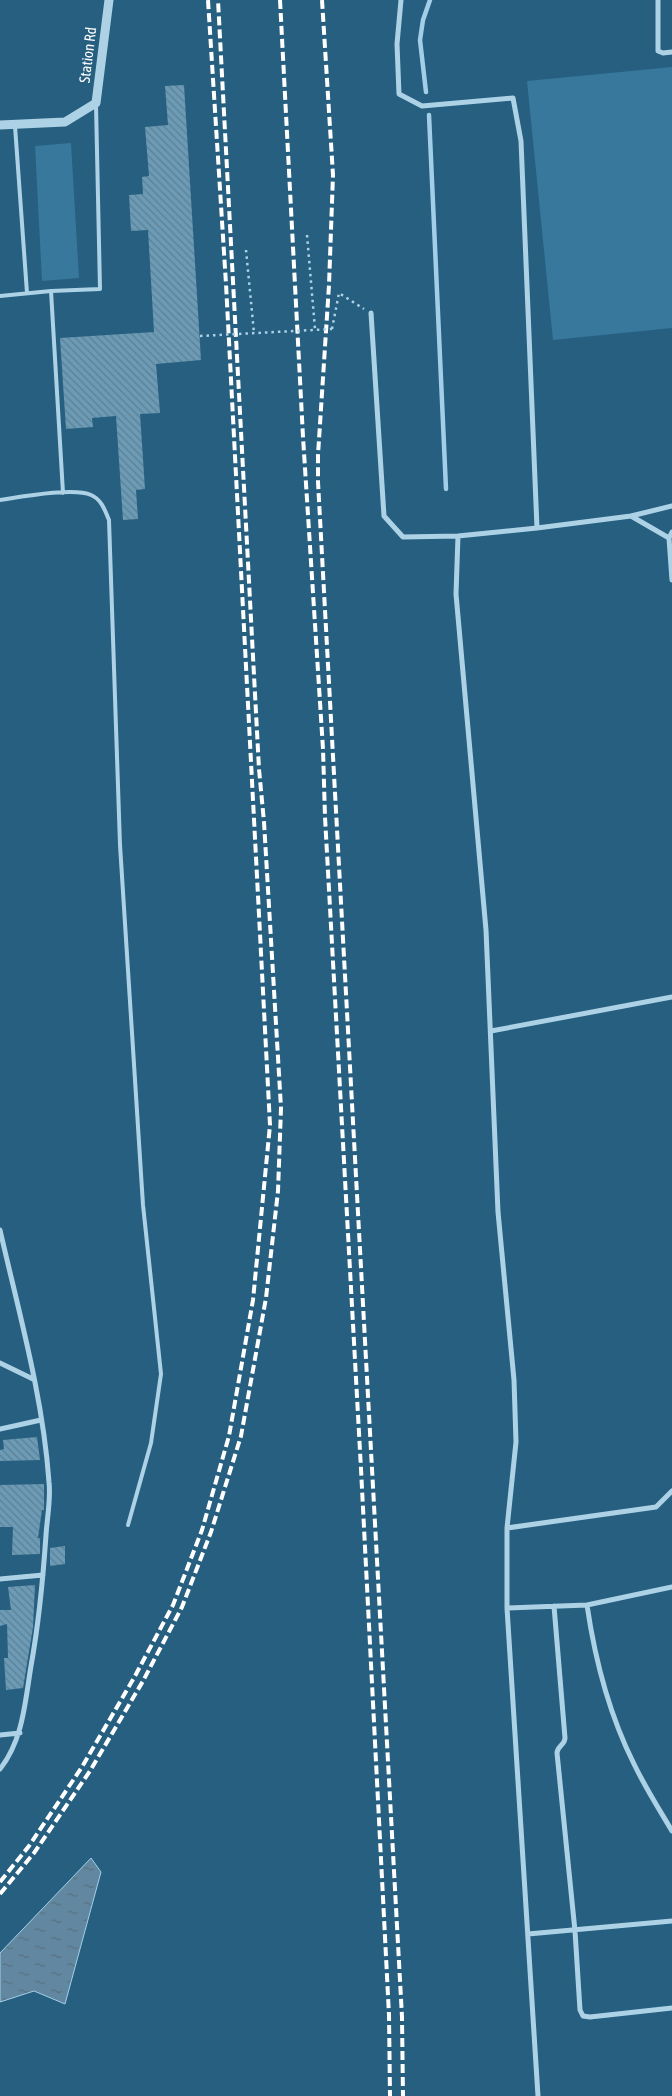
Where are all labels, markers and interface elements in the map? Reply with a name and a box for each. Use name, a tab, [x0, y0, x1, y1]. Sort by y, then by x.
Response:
street label: Station Rd	[76, 26, 99, 84]

